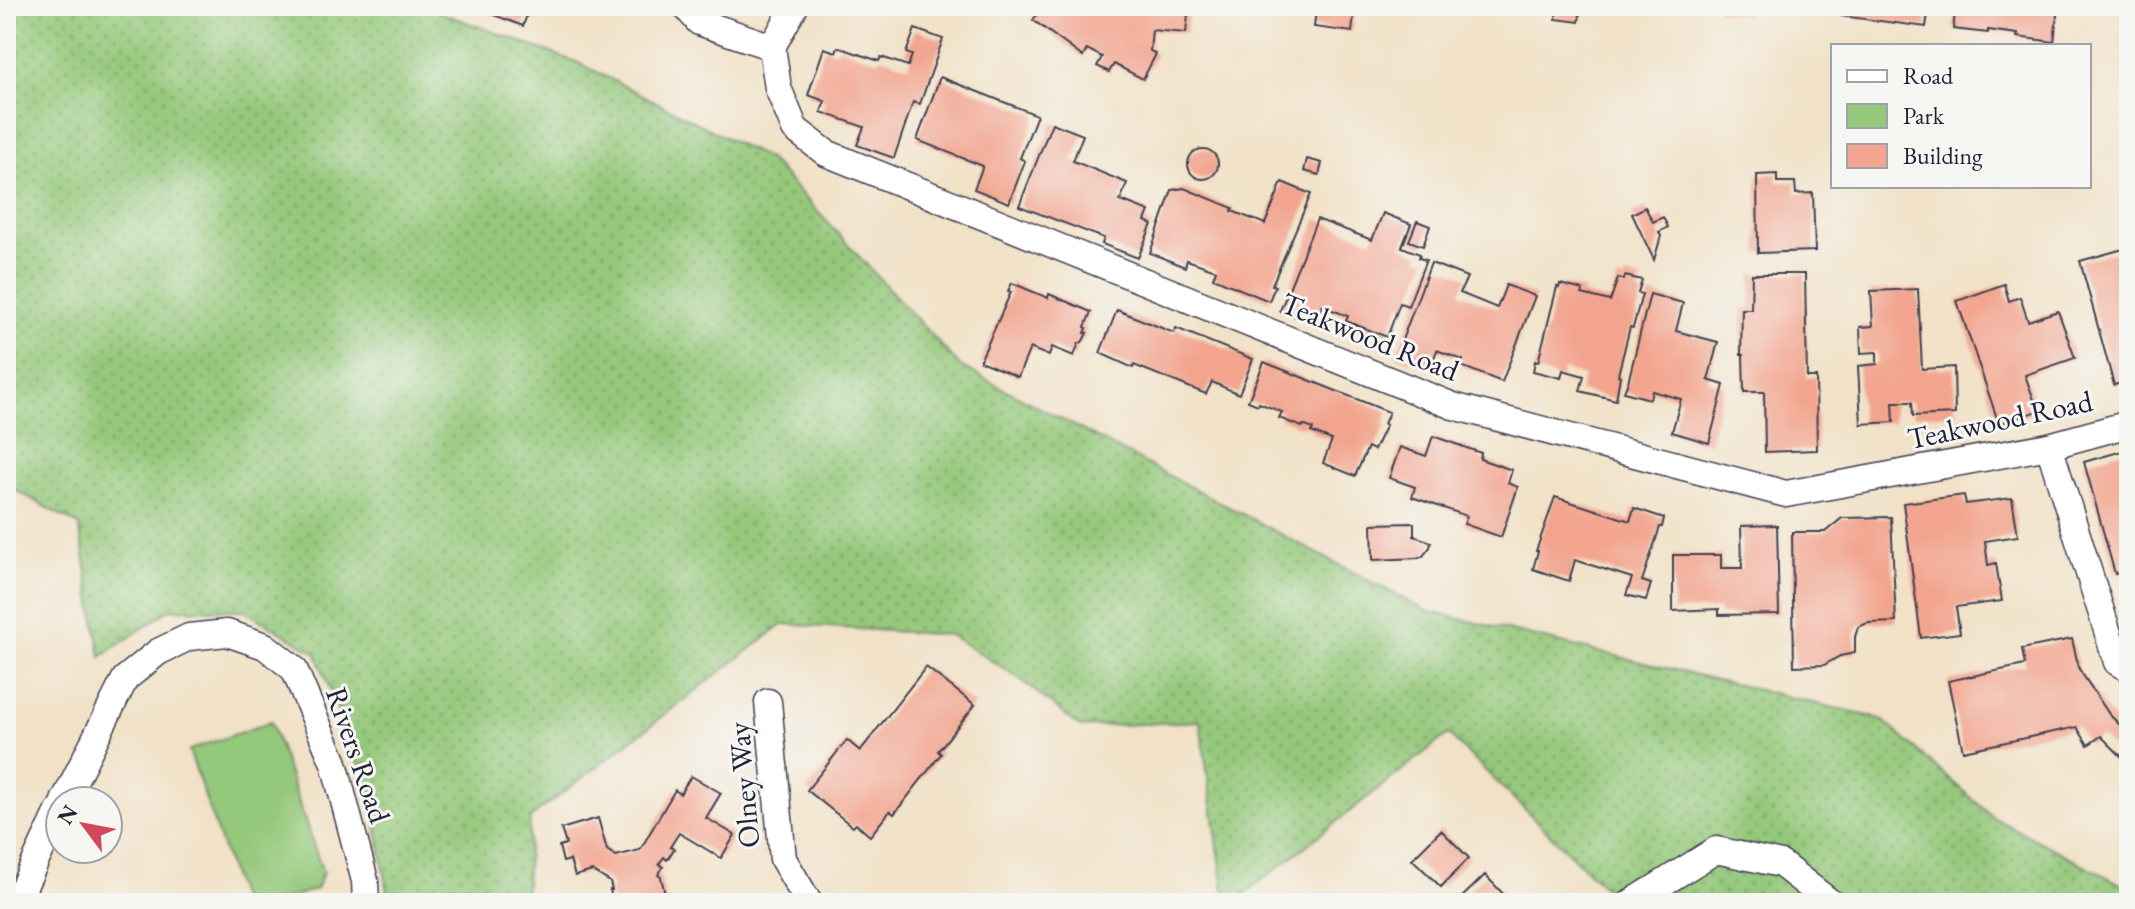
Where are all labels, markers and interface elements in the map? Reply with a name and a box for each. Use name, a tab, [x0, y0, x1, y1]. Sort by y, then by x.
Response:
legend	[1831, 44, 2091, 188]
text: Road	[1903, 60, 1954, 91]
text: Park	[1903, 100, 1945, 131]
text: Building	[1903, 140, 1983, 171]
street label: Teakwood Road	[1276, 283, 1465, 390]
street label: Teakwood Road	[1904, 381, 2097, 458]
street label: Rivers Road	[317, 682, 400, 829]
street label: Olney Way	[719, 720, 768, 850]
north arrow	[44, 785, 124, 865]
text: N	[50, 799, 85, 830]

